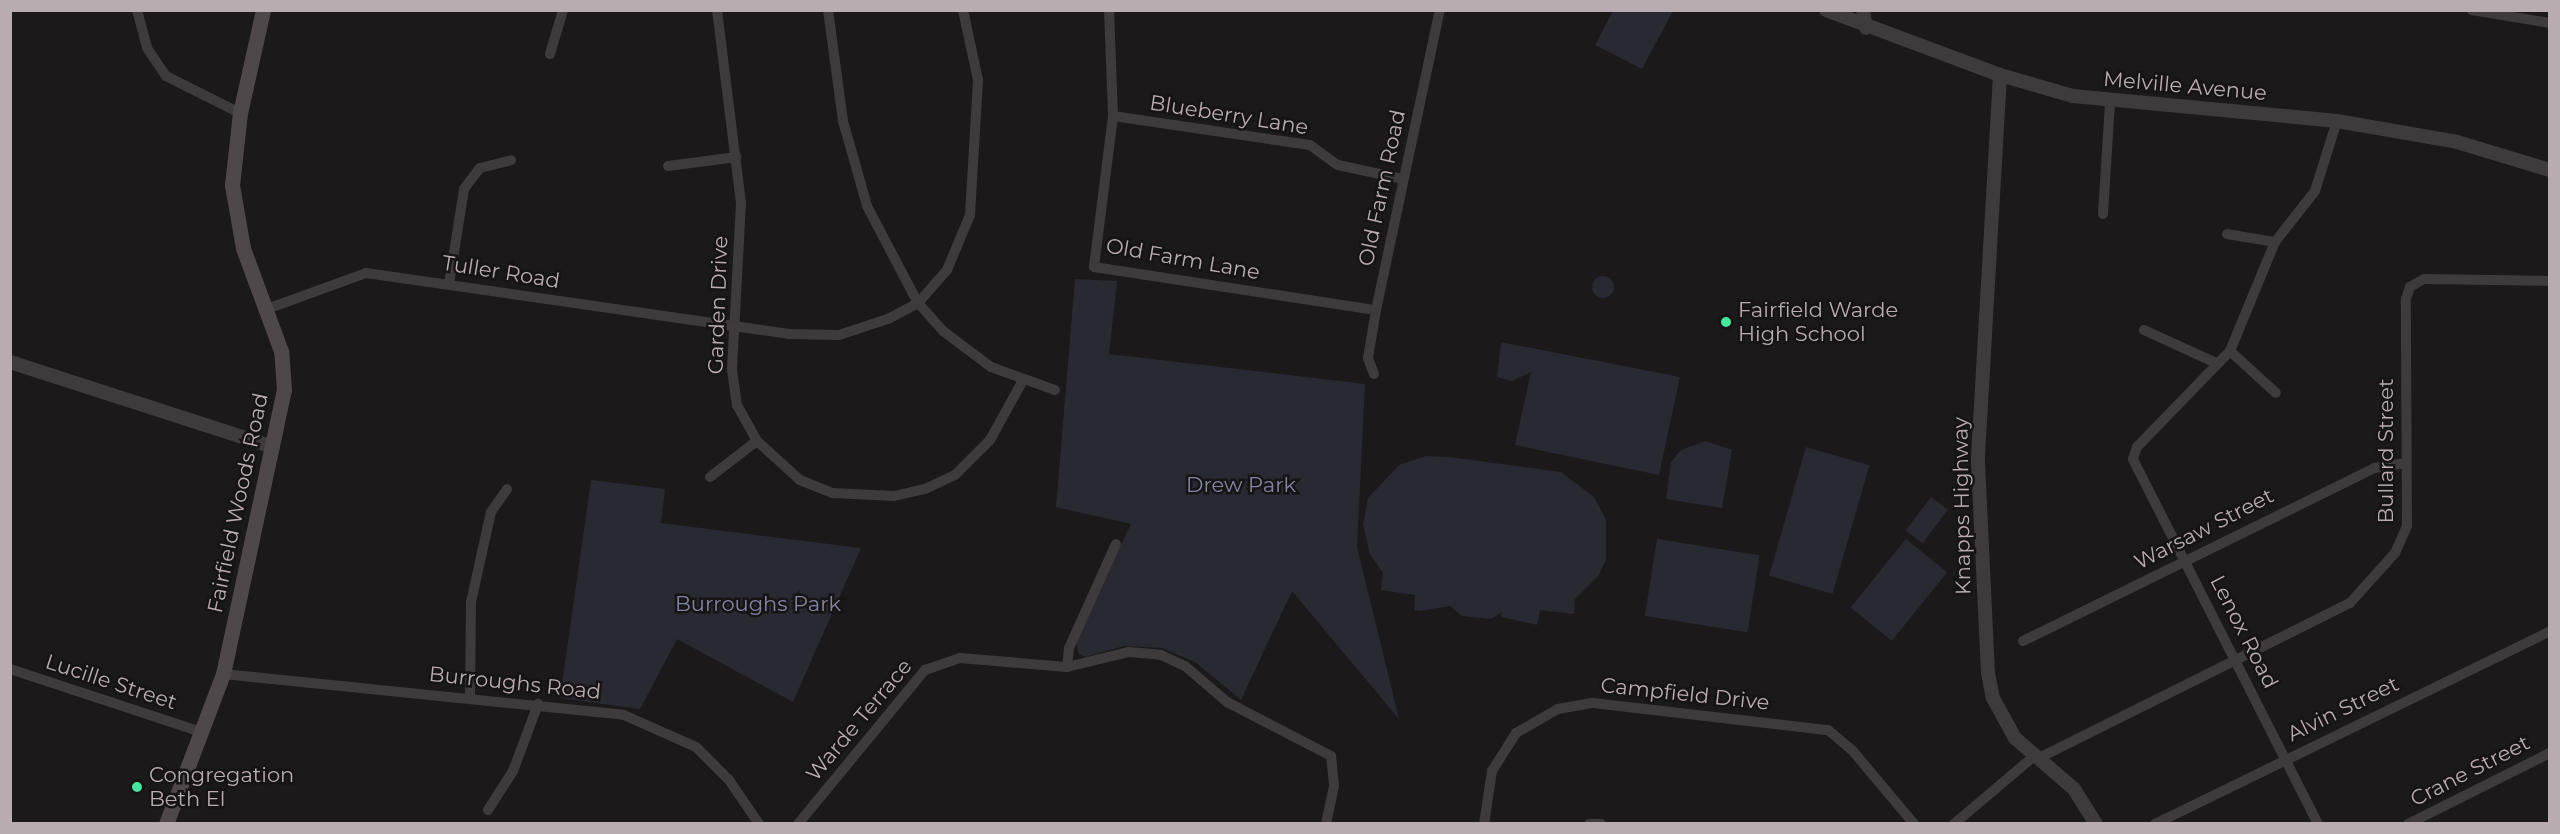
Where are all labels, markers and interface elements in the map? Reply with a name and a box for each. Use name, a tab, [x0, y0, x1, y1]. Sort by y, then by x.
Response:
street label: Melville Avenue	[2102, 66, 2268, 106]
street label: Blueberry Lane	[1148, 90, 1310, 140]
street label: Old Farm Road	[1353, 108, 1411, 268]
street label: Old Farm Lane	[1104, 233, 1262, 285]
street label: Garden Drive	[703, 235, 733, 375]
street label: Tuller Road	[440, 250, 562, 294]
place label: Fairfield Warde High School	[1738, 297, 1898, 347]
marker: Fairfield Warde High School	[1719, 315, 1733, 329]
street label: Bullard Street	[2373, 378, 2399, 524]
street label: Fairfield Woods Road	[202, 391, 274, 615]
street label: Knapps Highway	[1948, 417, 1976, 595]
park label: Drew Park	[1186, 472, 1296, 498]
street label: Warsaw Street	[2130, 483, 2278, 575]
street label: Lenox Road	[2205, 571, 2283, 693]
park label: Burroughs Park	[675, 591, 841, 617]
street label: Lucille Street	[42, 649, 180, 715]
street label: Warde Terrace	[801, 654, 917, 786]
street label: Burroughs Road	[428, 661, 602, 705]
street label: Alvin Street	[2283, 671, 2403, 747]
street label: Campfield Drive	[1599, 673, 1771, 715]
street label: Crane Street	[2406, 730, 2534, 812]
place label: Congregation Beth El	[149, 762, 294, 812]
marker: Congregation Beth El	[130, 780, 144, 794]

